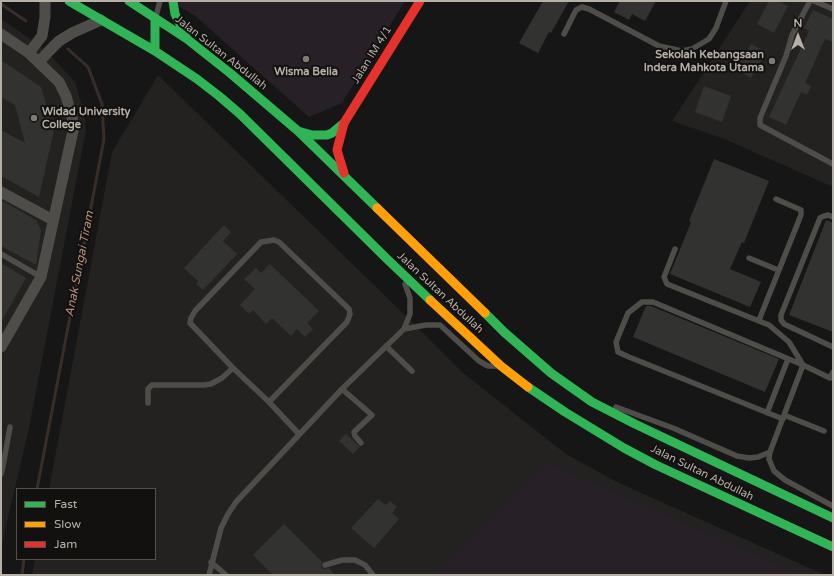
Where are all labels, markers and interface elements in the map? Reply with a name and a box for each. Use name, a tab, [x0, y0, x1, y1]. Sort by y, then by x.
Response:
street label: Jalan Sultan Abdullah	[172, 13, 270, 93]
north arrow	[778, 16, 818, 56]
text: N	[794, 17, 802, 30]
street label: Jalan IM 4/1	[349, 24, 395, 86]
place label: Sekolah Kebangsaan Indera Mahkota Utama	[644, 48, 764, 74]
marker: Wisma Belia	[301, 54, 311, 64]
marker: Sekolah Kebangsaan Indera Mahkota Utama	[767, 56, 777, 66]
place label: Wisma Belia	[274, 65, 338, 79]
place label: Widad University College	[42, 105, 131, 131]
marker: Widad University College	[29, 113, 39, 123]
water label: Anak Sungai Tiram	[63, 210, 97, 318]
street label: Jalan Sultan Abdullah	[394, 250, 486, 336]
street label: Jalan Sultan Abdullah	[648, 442, 756, 504]
legend	[16, 488, 156, 560]
text: Fast	[54, 497, 77, 511]
text: Slow	[54, 517, 81, 531]
text: Jam	[54, 537, 77, 551]

